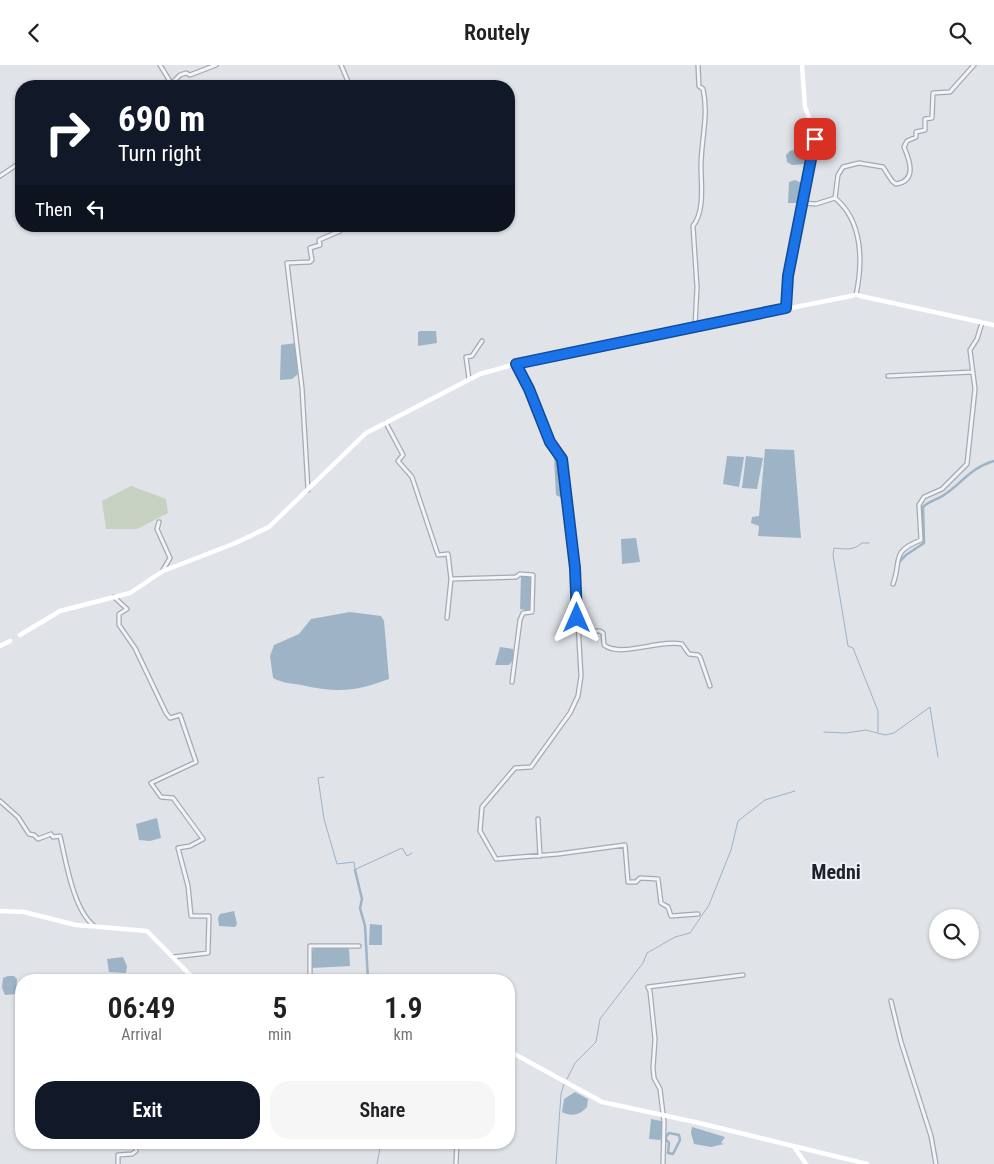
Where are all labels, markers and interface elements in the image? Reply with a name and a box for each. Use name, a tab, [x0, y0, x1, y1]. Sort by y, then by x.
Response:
icon: back	[20, 19, 48, 47]
icon: search	[946, 19, 974, 47]
text: Routely	[464, 20, 530, 45]
text: 690 m	[118, 99, 205, 140]
icon: right	[35, 100, 100, 165]
pin	[794, 118, 836, 160]
icon: arrive	[801, 125, 829, 153]
text: Turn right	[118, 141, 201, 166]
icon: left	[82, 195, 110, 223]
text: Then	[35, 198, 72, 221]
position arrow	[550, 591, 602, 643]
district label: Medni	[811, 860, 861, 884]
map controls	[929, 909, 979, 959]
button: search	[929, 909, 979, 959]
text: 06:49	[107, 990, 176, 1025]
text: 5	[272, 990, 287, 1025]
text: 1.9	[384, 990, 423, 1025]
text: Arrival	[121, 1025, 162, 1044]
text: min	[268, 1025, 292, 1044]
text: km	[394, 1025, 413, 1044]
button: Exit	[35, 1081, 260, 1139]
button: Share	[270, 1081, 495, 1139]

